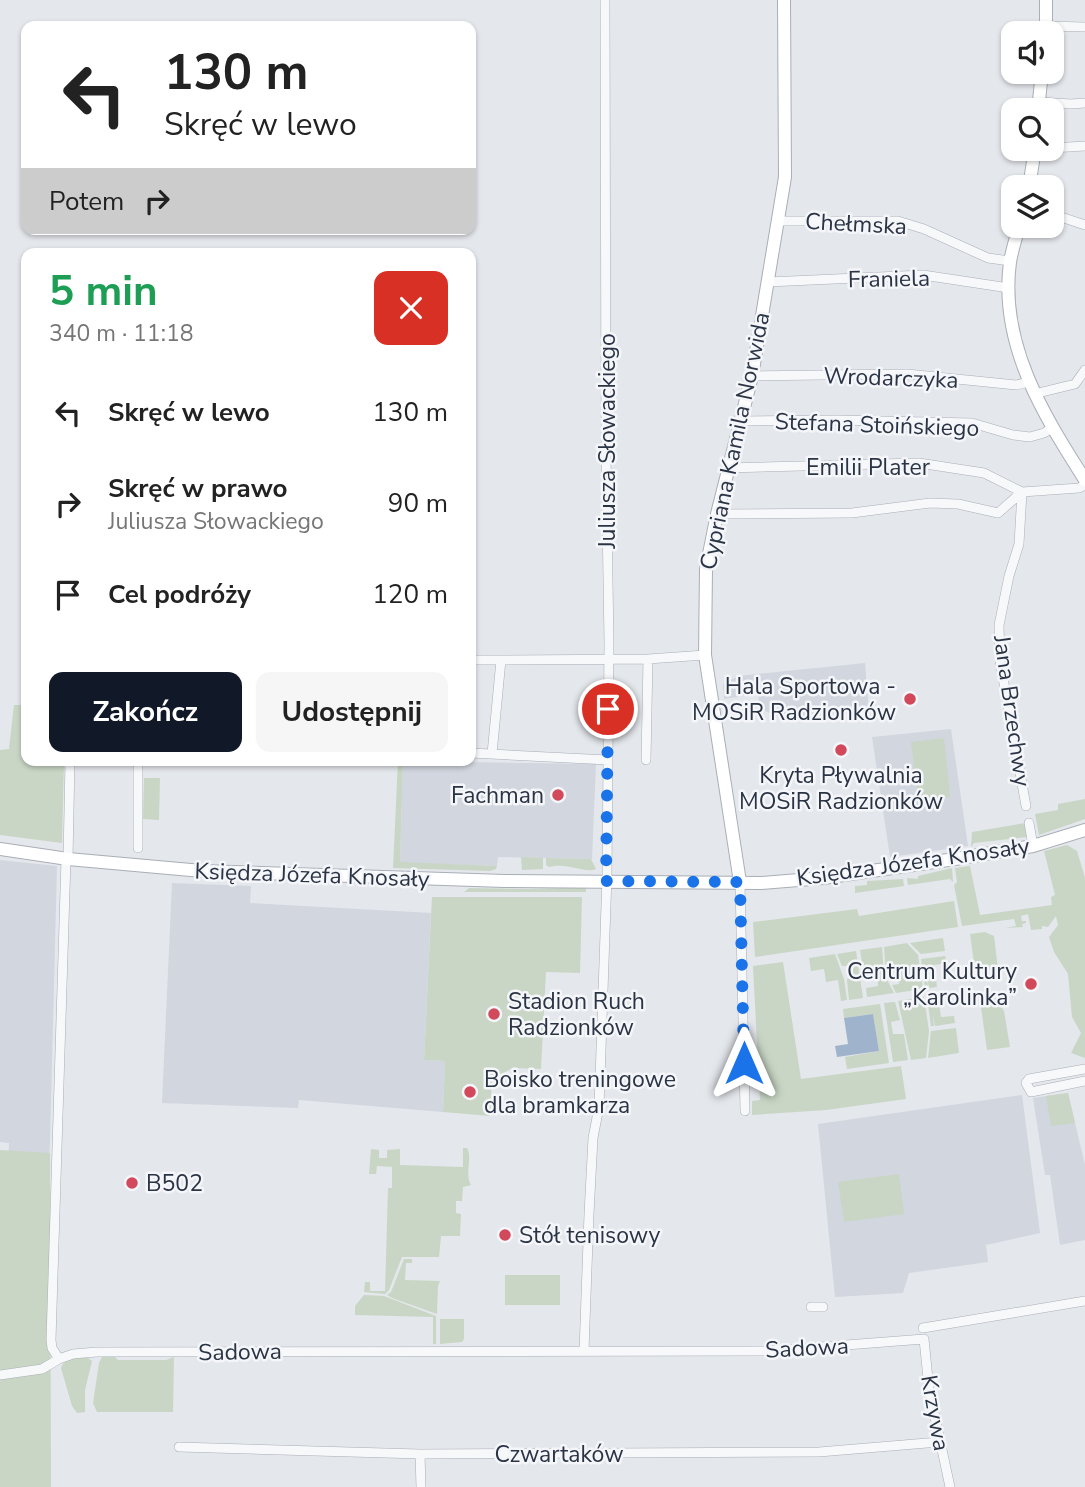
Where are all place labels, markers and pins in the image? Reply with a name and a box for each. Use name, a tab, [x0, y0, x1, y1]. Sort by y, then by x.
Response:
place label: Hala Sportowa - MOSiR Radzionków	[692, 671, 896, 728]
pin	[578, 679, 638, 739]
marker: Hala Sportowa - MOSiR Radzionków	[902, 691, 918, 707]
marker: Kryta Pływalnia MOSiR Radzionków	[833, 742, 849, 758]
place label: Kryta Pływalnia MOSiR Radzionków	[739, 760, 943, 817]
place label: Fachman	[451, 780, 544, 811]
marker: Fachman	[550, 787, 566, 803]
place label: Centrum Kultury „Karolinka”	[847, 956, 1017, 1013]
marker: Centrum Kultury „Karolinka”	[1023, 976, 1039, 992]
place label: Stadion Ruch Radzionków	[508, 986, 645, 1043]
marker: Stadion Ruch Radzionków	[486, 1006, 502, 1022]
place label: Boisko treningowe dla bramkarza	[484, 1064, 676, 1121]
marker: Boisko treningowe dla bramkarza	[462, 1084, 478, 1100]
place label: B502	[146, 1168, 203, 1199]
marker: B502	[124, 1175, 140, 1191]
place label: Stół tenisowy	[519, 1220, 661, 1251]
marker: Stół tenisowy	[497, 1227, 513, 1243]

